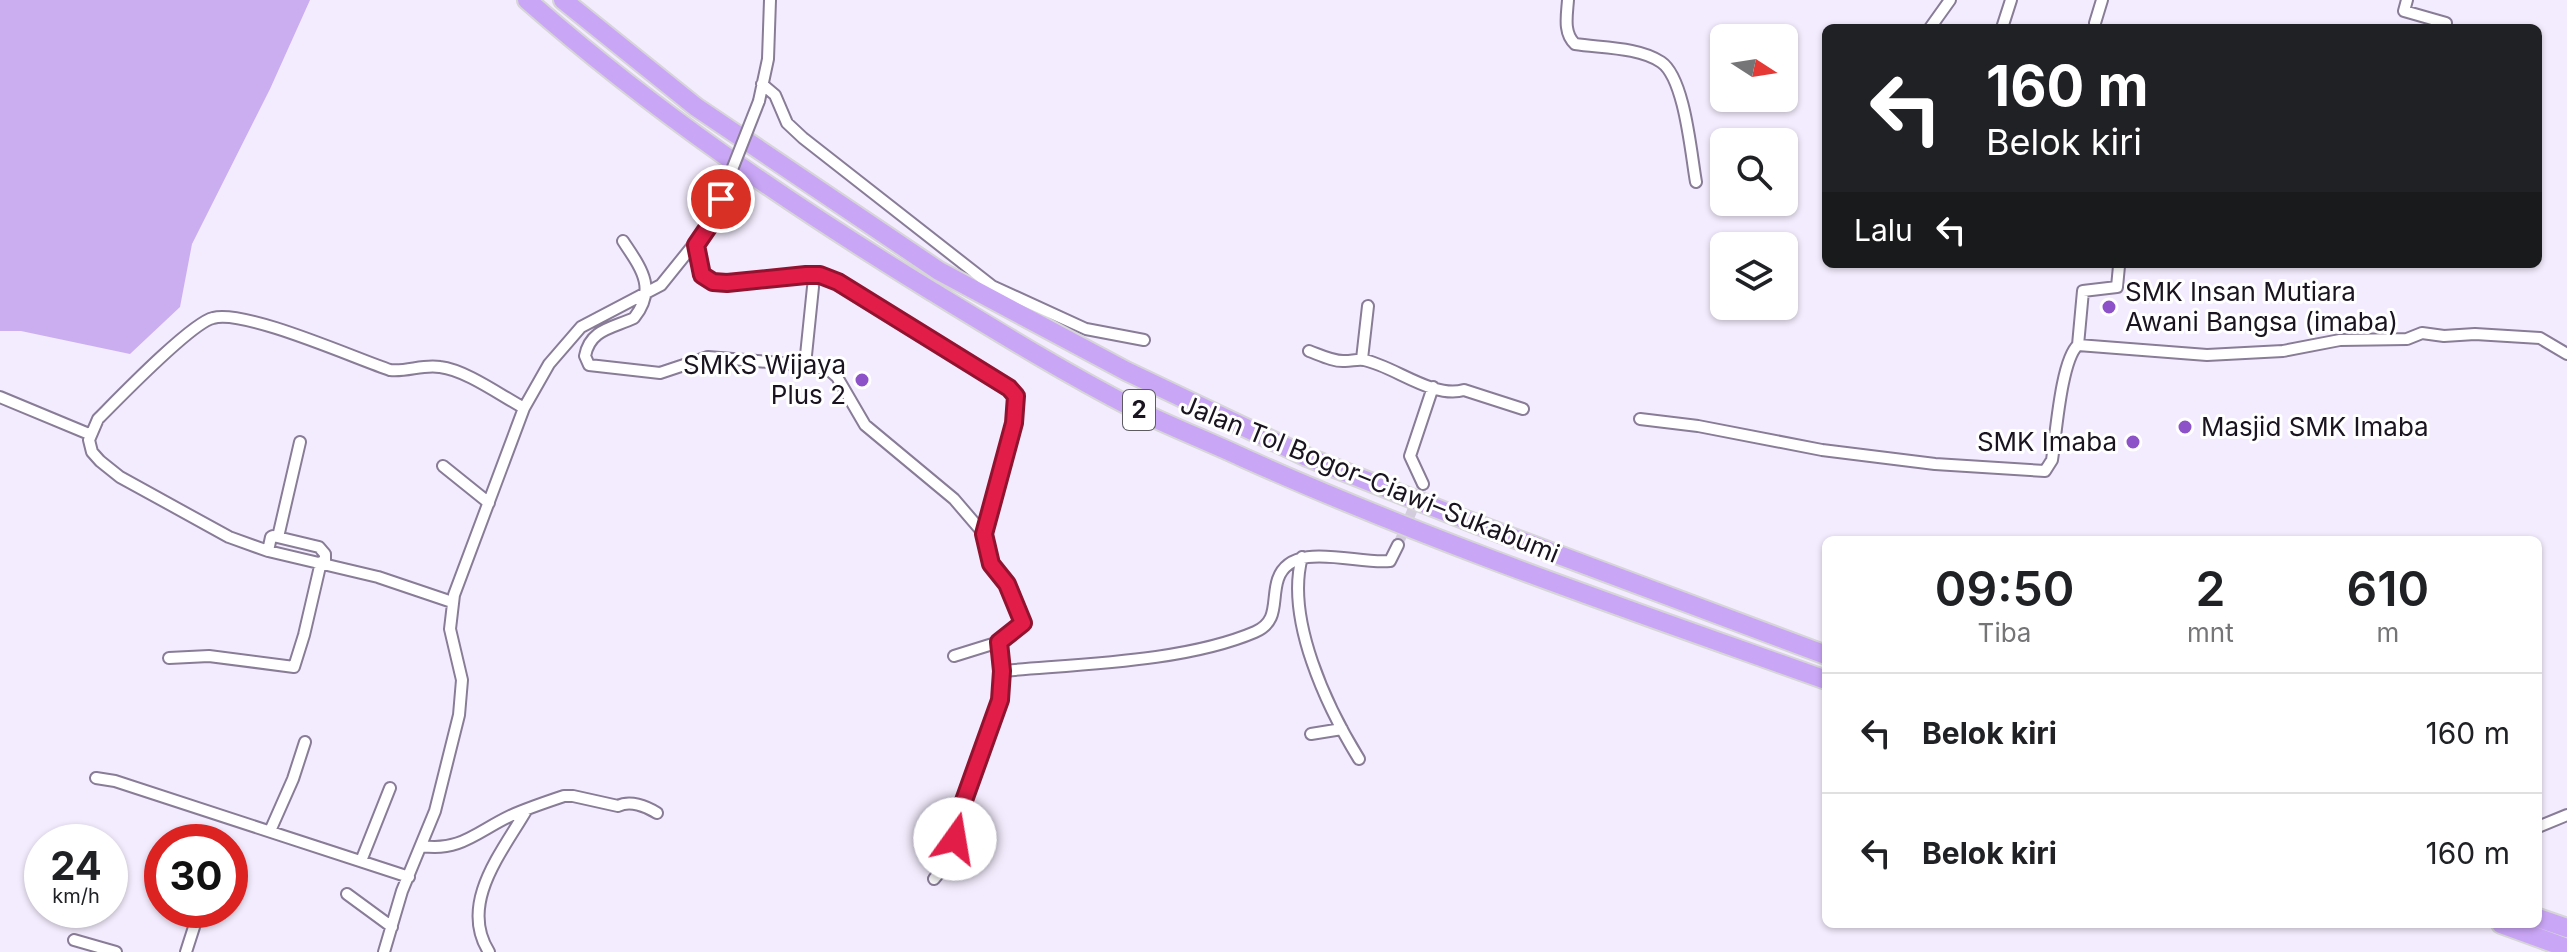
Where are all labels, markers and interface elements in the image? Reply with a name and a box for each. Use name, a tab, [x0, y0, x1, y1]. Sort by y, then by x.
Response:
north arrow	[1710, 24, 1798, 112]
map controls	[1710, 24, 1798, 320]
text: 160 m	[1986, 52, 2149, 120]
icon: left	[1854, 56, 1958, 160]
text: Belok kiri	[1986, 120, 2142, 164]
button: search	[1710, 128, 1798, 216]
pin	[687, 165, 755, 233]
icon: arrive	[699, 177, 743, 221]
icon: left	[1929, 208, 1973, 252]
text: Lalu	[1854, 212, 1913, 248]
button: layers	[1710, 232, 1798, 320]
place label: SMK Insan Mutiara Awani Bangsa (imaba)	[2125, 276, 2398, 337]
marker: SMK Insan Mutiara Awani Bangsa (imaba)	[2100, 298, 2118, 316]
place label: SMKS Wijaya Plus 2	[683, 349, 846, 410]
marker: SMKS Wijaya Plus 2	[853, 371, 871, 389]
street label: Jalan Tol Bogor–Ciawi–Sukabumi	[1176, 388, 1564, 569]
road number: 2	[1123, 390, 1155, 430]
place label: Masjid SMK Imaba	[2201, 411, 2429, 442]
marker: Masjid SMK Imaba	[2176, 418, 2194, 436]
place label: SMK Imaba	[1977, 426, 2117, 457]
marker: SMK Imaba	[2124, 433, 2142, 451]
text: 09:50	[1935, 559, 2074, 618]
text: 2	[2195, 559, 2225, 618]
text: 610	[2347, 559, 2429, 618]
text: Tiba	[1978, 617, 2031, 648]
text: mnt	[2187, 617, 2234, 648]
text: m	[2376, 617, 2399, 648]
icon: left	[1854, 711, 1898, 755]
text: Belok kiri	[1922, 715, 2057, 751]
text: 160 m	[2426, 715, 2510, 751]
position arrow	[913, 797, 997, 881]
speed limit sign: 30	[144, 824, 248, 928]
icon: left	[1854, 831, 1898, 875]
text: Belok kiri	[1922, 835, 2057, 871]
text: 160 m	[2426, 835, 2510, 871]
text: 24	[50, 841, 102, 890]
text: km/h	[52, 884, 100, 908]

